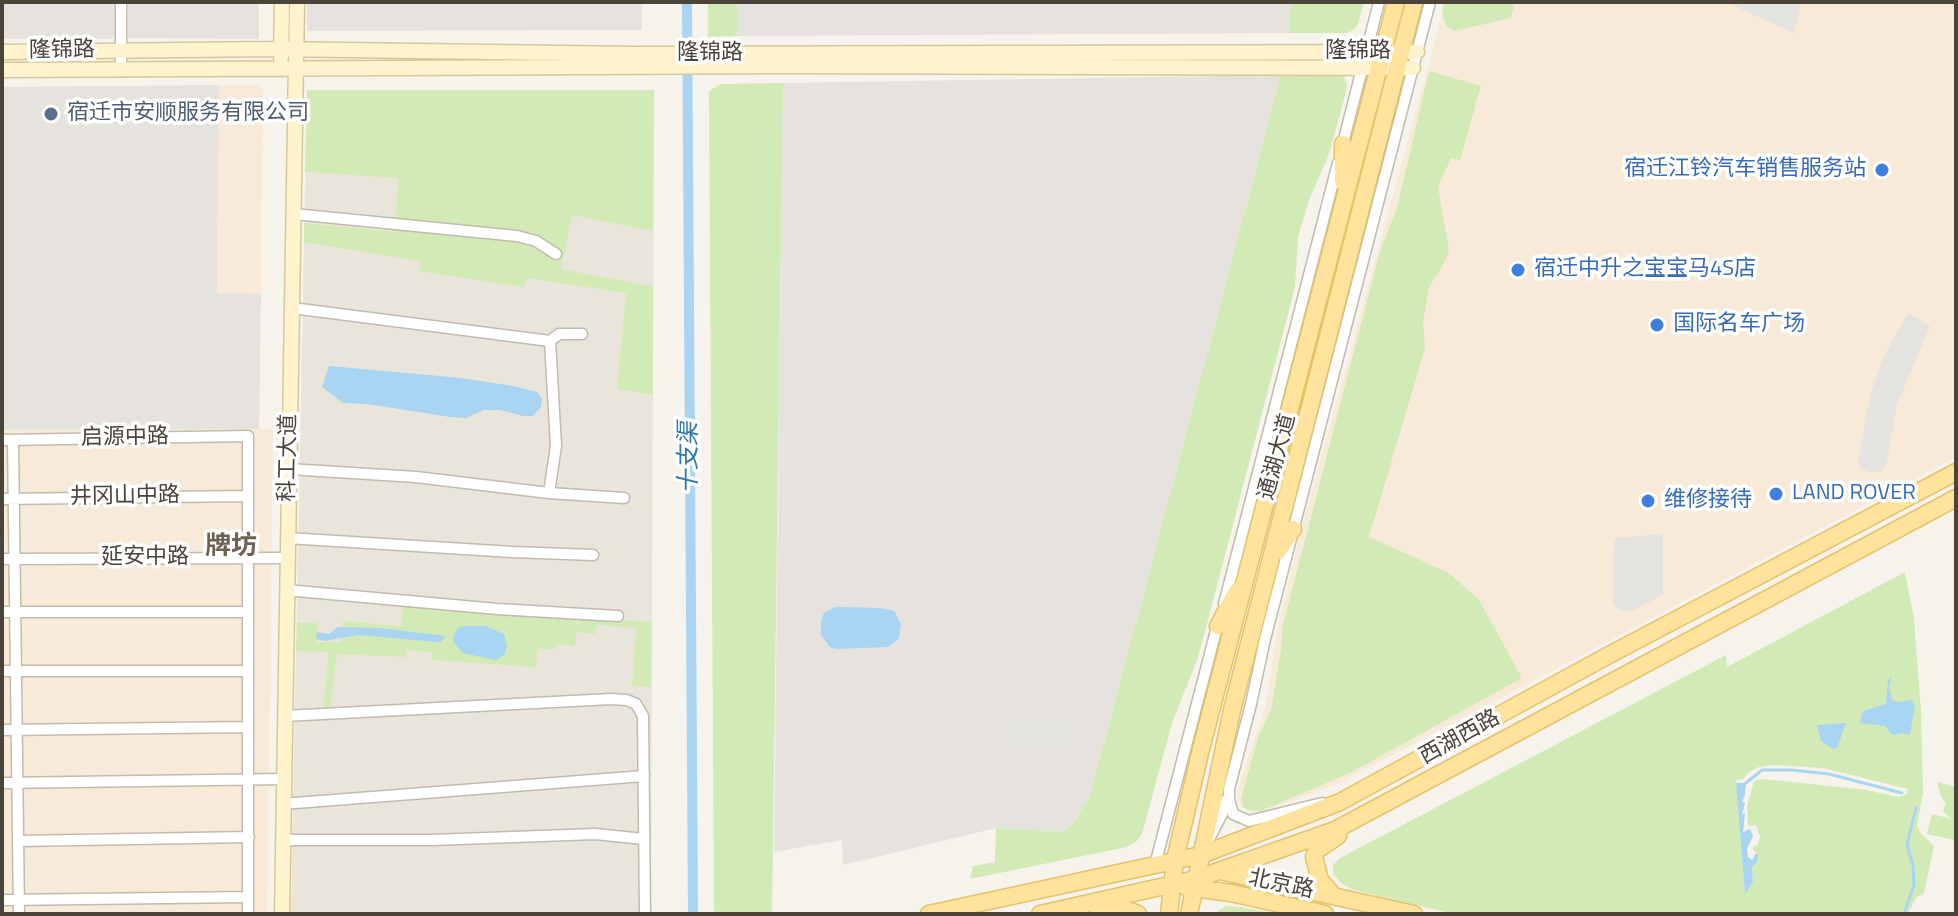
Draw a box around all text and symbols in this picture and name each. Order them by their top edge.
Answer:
street label: 隆锦路 [29,37,95,65]
street label: 隆锦路 [1325,39,1391,65]
street label: 隆锦路 [677,41,743,67]
place label: 宿迁市安顺服务有限公司 [67,101,309,127]
marker: 宿迁市安顺服务有限公司 [42,105,60,123]
place label: 宿迁江铃汽车销售服务站 [1624,157,1866,183]
marker: 宿迁江铃汽车销售服务站 [1873,161,1891,179]
place label: 宿迁中升之宝宝马4S店 [1534,257,1756,283]
marker: 宿迁中升之宝宝马4S店 [1509,261,1527,279]
place label: 国际名车广场 [1673,312,1805,338]
marker: 国际名车广场 [1648,316,1666,334]
street label: 通湖大道 [1254,411,1302,503]
street label: 科工大道 [275,414,303,502]
water label: 十支渠 [676,422,704,494]
street label: 启源中路 [81,424,169,452]
place label: LAND ROVER [1792,481,1916,507]
street label: 井冈山中路 [70,483,180,511]
marker: LAND ROVER [1767,485,1785,503]
place label: 维修接待 [1664,488,1752,514]
marker: 维修接待 [1639,492,1657,510]
district label: 牌坊 [205,532,257,564]
street label: 延安中路 [101,545,189,571]
street label: 西湖西路 [1415,705,1505,771]
street label: 北京路 [1246,865,1316,905]

